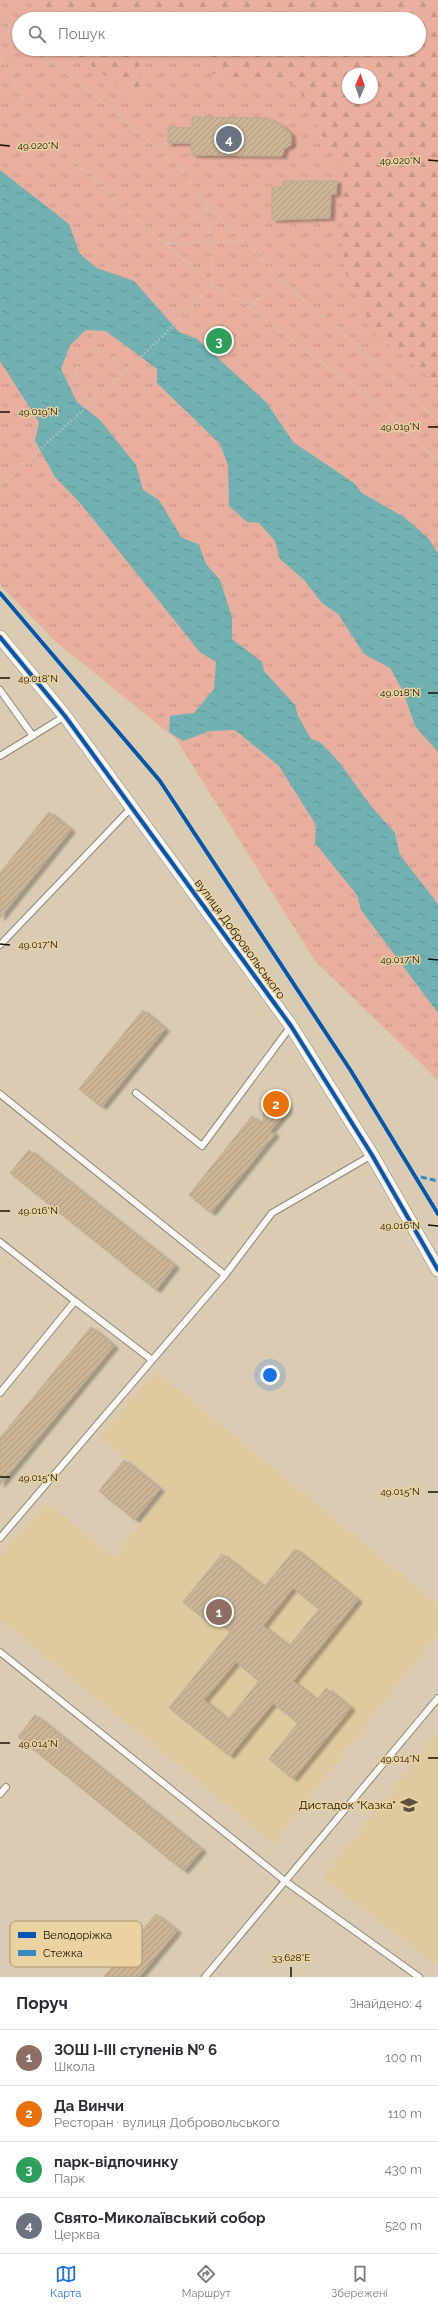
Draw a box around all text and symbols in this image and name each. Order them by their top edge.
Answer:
search box [12,12,426,56]
icon: search [26,23,48,45]
text: Пошук [58,25,106,43]
north arrow [342,68,378,104]
pin: 4 [216,124,242,154]
text: 49.020°N [18,140,58,151]
text: 49.020°N [380,155,420,166]
pin: 3 [206,326,232,356]
text: 49.019°N [18,406,58,417]
text: 49.019°N [380,421,420,432]
text: 49.018°N [18,673,58,684]
text: 49.018°N [380,687,420,698]
street label: вулиця Добровольського [192,876,288,1002]
text: 49.017°N [18,939,58,950]
text: 49.017°N [380,954,420,965]
pin: 2 [263,1089,289,1119]
text: 49.016°N [18,1205,58,1216]
text: 49.016°N [380,1220,420,1231]
your location [260,1365,280,1385]
text: 49.015°N [18,1472,58,1483]
text: 49.015°N [380,1486,420,1497]
pin: 1 [206,1597,232,1627]
text: 49.014°N [18,1738,58,1749]
text: 49.014°N [380,1753,420,1764]
school or university icon: Дистадок "Казка" [399,1795,419,1815]
place label: Дистадок "Казка" [299,1798,396,1812]
legend [10,1921,142,1967]
text: Велодоріжка [43,1929,112,1942]
text: Стежка [43,1947,83,1960]
text: 33.628°E [272,1952,310,1963]
text: Поруч [16,1993,68,2013]
text: Знайдено: 4 [349,1996,422,2011]
text: ЗОШ І-ІІІ ступенів № 6 [54,2041,217,2059]
text: 1 [26,2050,32,2065]
text: 100 m [385,2050,422,2065]
text: Школа [54,2059,95,2074]
text: Да Винчи [54,2097,124,2115]
text: 2 [25,2106,33,2121]
text: 110 m [388,2106,422,2121]
text: Ресторан · вулиця Добровольського [54,2115,279,2130]
text: парк-відпочинку [54,2153,178,2171]
text: 3 [25,2162,33,2177]
text: 430 m [385,2162,422,2177]
text: Парк [54,2171,85,2186]
text: Свято-Миколаївський собор [54,2209,266,2227]
text: 4 [25,2218,33,2233]
text: 520 m [385,2218,422,2233]
text: Церква [54,2227,100,2242]
tab: Карта [50,2263,81,2300]
tab: Маршрут [182,2263,231,2300]
tab: Збережені [331,2263,388,2300]

